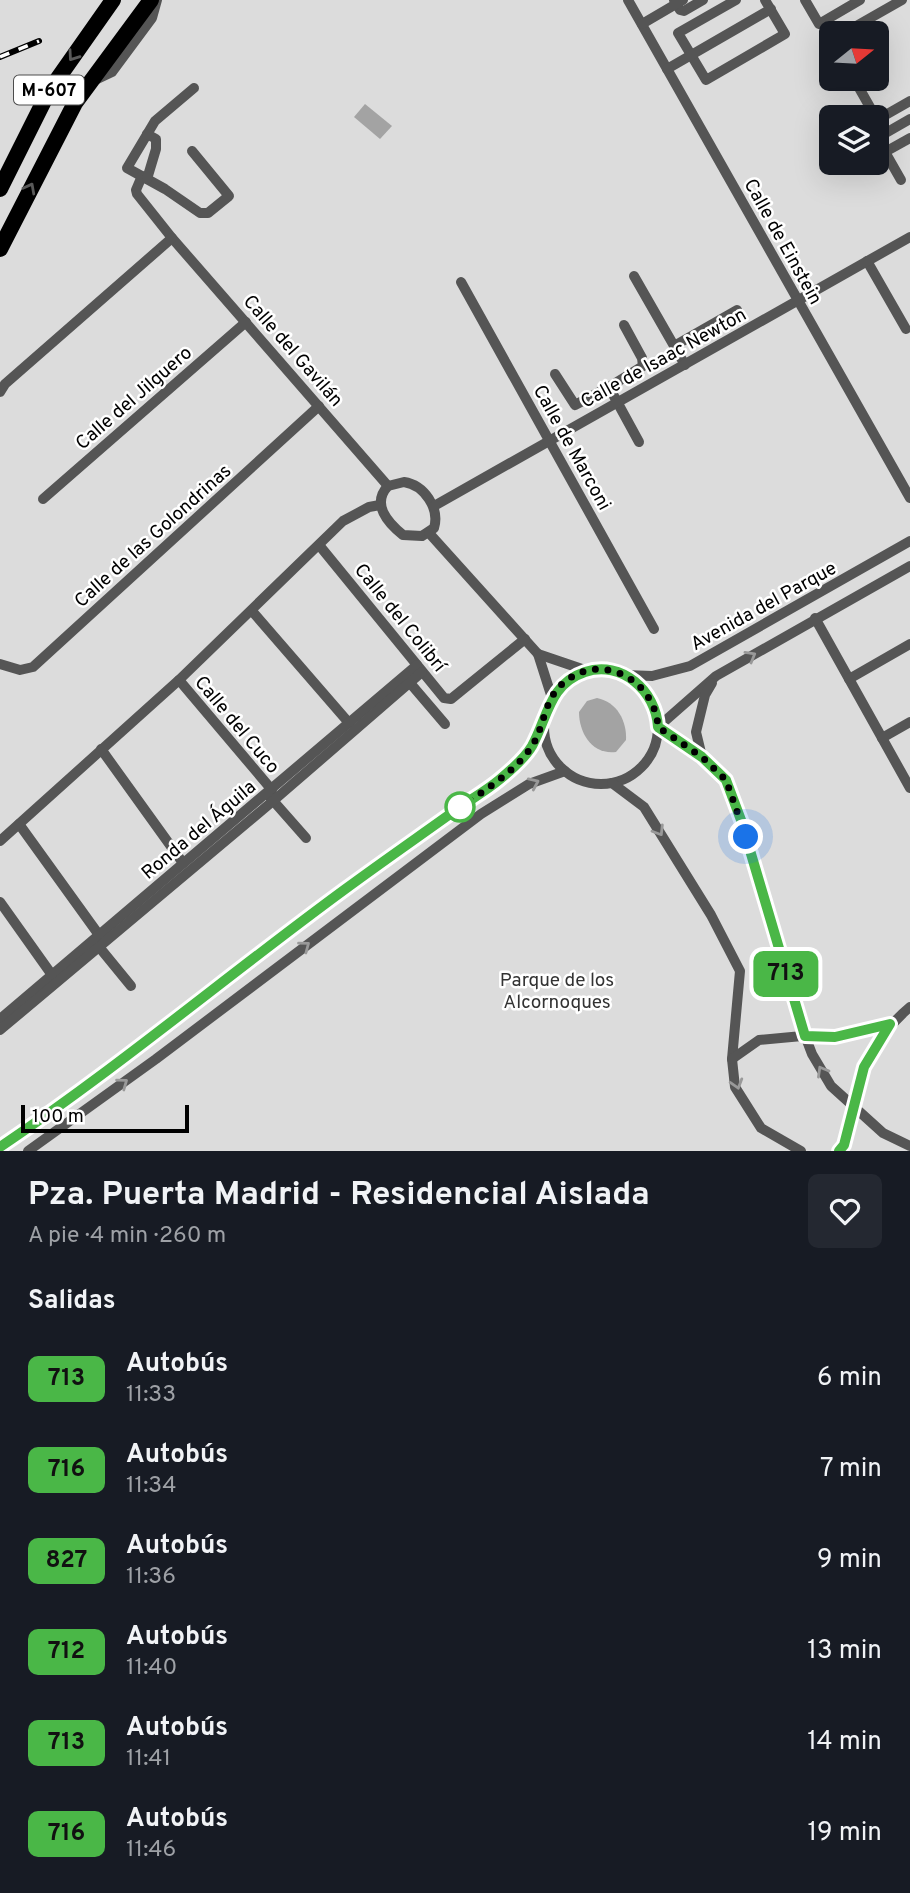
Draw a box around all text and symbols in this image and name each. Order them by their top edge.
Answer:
north arrow [819,21,889,91]
map controls [819,21,889,175]
one-way arrow [69,48,81,61]
road number: M-607 [14,76,84,104]
button: layers [819,105,889,175]
street label: Calle de Einstein [738,175,827,309]
one-way arrow [22,183,35,195]
street label: Calle del Gavilán [237,290,348,412]
street label: Calle de Isaac Newton [577,303,751,414]
street label: Calle del Jilguero [71,341,198,456]
street label: Calle de Marconi [527,381,616,515]
street label: Calle de las Golondrinas [70,460,237,613]
street label: Avenida del Parque [687,557,841,657]
street label: Calle del Colibrí [348,559,452,679]
one-way arrow [743,651,756,664]
street label: Calle del Cuco [189,671,284,779]
street label: Ronda del Águila [136,775,261,885]
one-way arrow [527,777,539,791]
unlabelled marker [445,792,475,822]
your location [728,819,763,854]
one-way arrow [650,823,663,836]
one-way arrow [298,942,310,955]
line badge: 713 [746,951,826,997]
text: 713 [767,959,805,989]
park label: Parque de los Alcornoques [500,969,614,1015]
one-way arrow [818,1066,831,1079]
one-way arrow [115,1078,128,1091]
one-way arrow [728,1078,743,1090]
scale bar [21,1102,189,1134]
text: 100 m [32,1105,84,1129]
button: heart [808,1174,882,1248]
text: Pza. Puerta Madrid - Residencial Aislada [28,1175,650,1217]
text: A pie · 4 min · 260 m [28,1222,226,1251]
text: Salidas [28,1285,116,1318]
text: Autobús [126,1348,228,1381]
text: 6 min [817,1362,882,1395]
text: 713 [48,1364,85,1394]
text: 11:33 [126,1381,176,1410]
text: Autobús [126,1439,228,1472]
text: 7 min [820,1453,882,1486]
text: 716 [48,1455,85,1485]
text: 11:34 [126,1472,176,1501]
text: Autobús [126,1530,228,1563]
text: 9 min [817,1544,882,1577]
text: 827 [46,1546,87,1576]
text: 11:36 [126,1563,176,1592]
text: Autobús [126,1621,228,1654]
text: 13 min [807,1635,882,1668]
text: 712 [48,1637,85,1667]
text: 11:40 [126,1654,177,1683]
text: Autobús [126,1712,228,1745]
text: 14 min [807,1726,882,1759]
text: 713 [48,1728,85,1758]
text: 11:41 [126,1745,171,1774]
text: Autobús [126,1803,228,1836]
text: 19 min [807,1817,882,1850]
text: 716 [48,1819,85,1849]
text: 11:46 [126,1836,176,1865]

